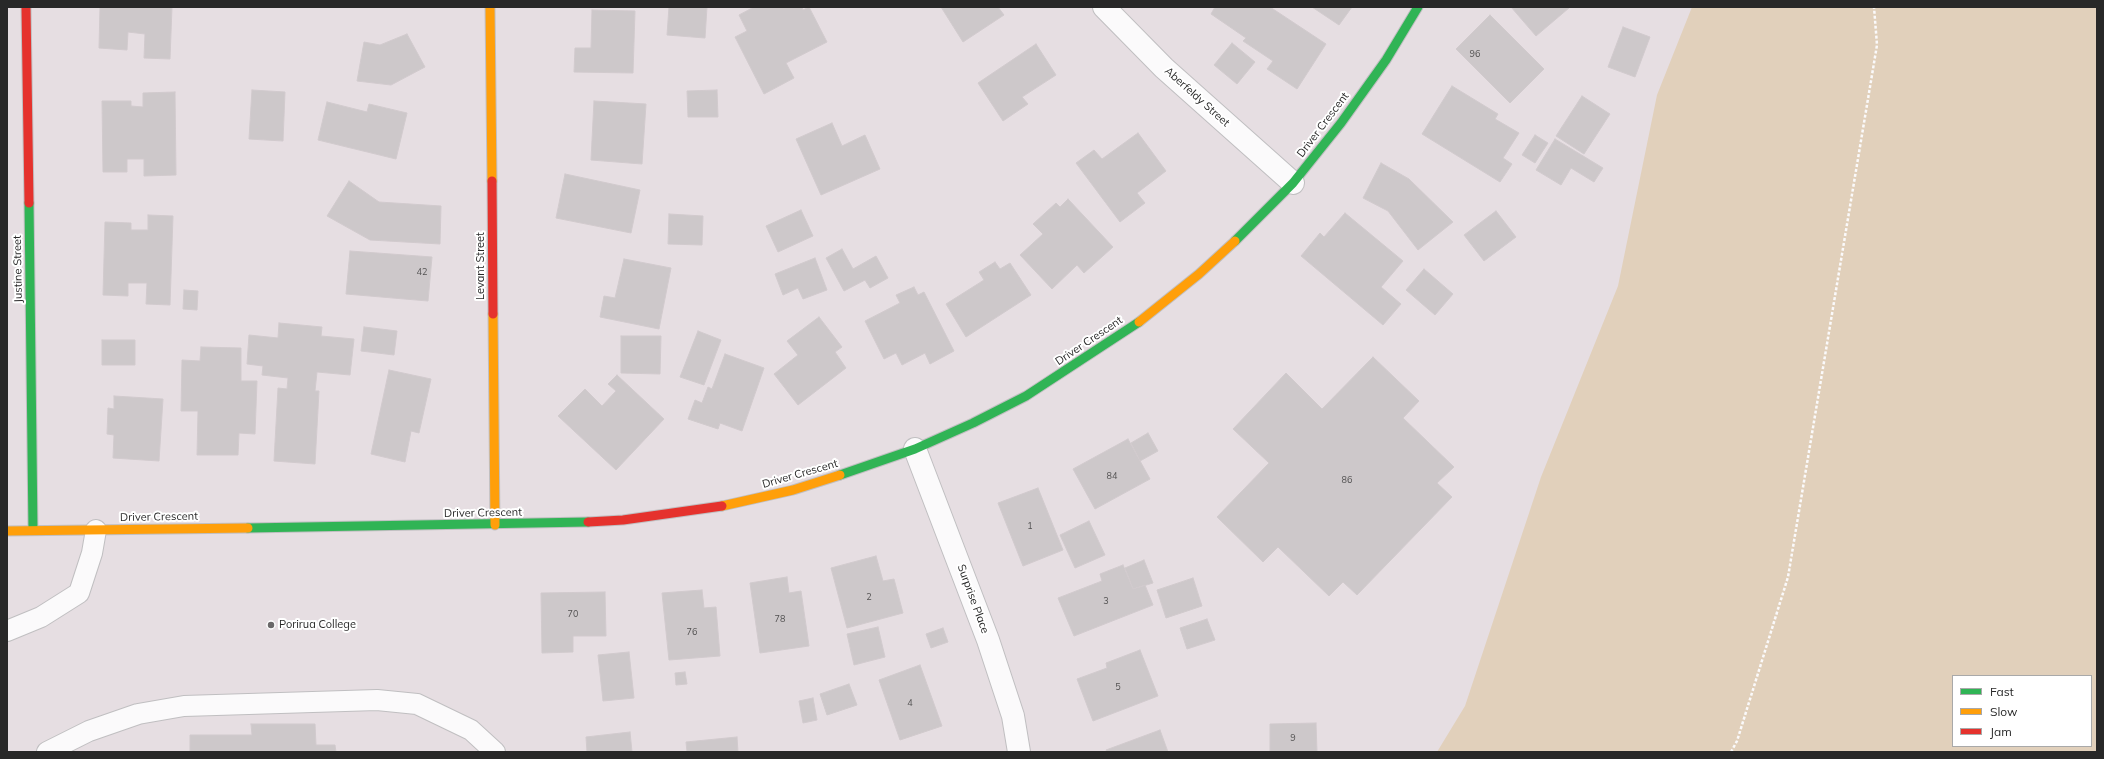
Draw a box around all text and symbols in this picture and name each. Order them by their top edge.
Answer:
house number: 96 [1470,49,1480,59]
street label: Aberfeldy Street [1162,64,1232,130]
street label: Driver Crescent [1294,90,1352,160]
street label: Levant Street [474,232,488,300]
street label: Justine Street [11,235,25,303]
house number: 42 [417,267,427,277]
street label: Driver Crescent [1053,314,1125,368]
street label: Driver Crescent [761,457,839,491]
house number: 84 [1107,471,1117,481]
house number: 86 [1342,475,1352,485]
street label: Driver Crescent [444,506,522,520]
street label: Driver Crescent [120,510,198,524]
house number: 1 [1027,521,1033,531]
street label: Surprise Place [954,563,992,635]
house number: 2 [866,592,872,602]
house number: 3 [1103,596,1109,606]
house number: 70 [568,609,578,619]
house number: 78 [775,614,785,624]
place label: Porirua College [279,618,356,632]
marker: Porirua College [266,620,276,630]
house number: 76 [687,627,697,637]
legend [1952,675,2092,747]
house number: 5 [1115,682,1121,692]
text: Fast [1990,684,2014,699]
house number: 4 [907,698,913,708]
text: Slow [1990,704,2018,719]
text: Jam [1990,724,2012,739]
house number: 9 [1290,733,1296,743]

